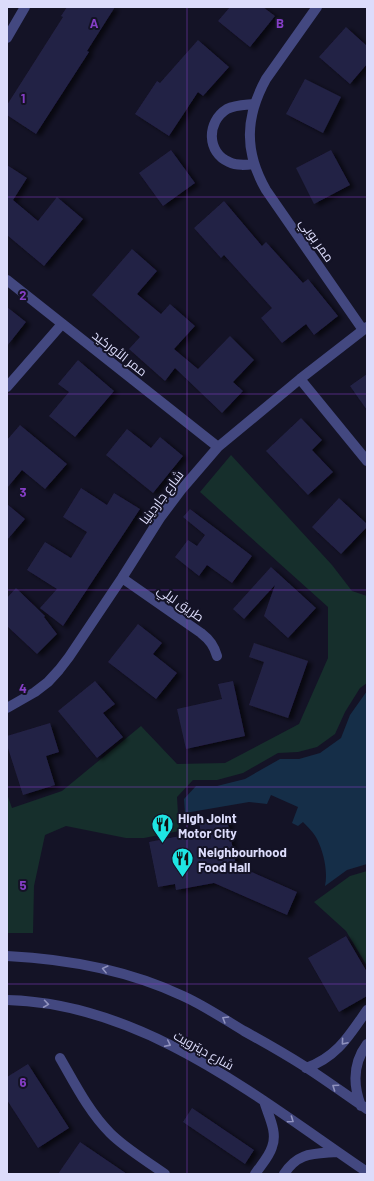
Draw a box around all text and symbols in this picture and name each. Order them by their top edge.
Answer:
text: A [90,15,99,31]
text: B [276,15,284,31]
text: 1 [21,90,25,106]
street label: ممر بوبي [294,215,338,267]
text: 2 [19,287,27,303]
street label: ممر الأوركيد [90,327,150,379]
street label: شارع جاردينيا [136,467,187,528]
text: 3 [19,484,27,500]
street label: طريق ليلي [153,581,207,627]
text: 4 [19,680,27,696]
place label: High Joint Motor City [178,810,237,841]
restaurant icon: High Joint Motor City [149,812,175,845]
place label: Neighbourhood Food Hall [198,844,287,875]
restaurant icon: Neighbourhood Food Hall [169,846,195,879]
text: 5 [19,877,27,893]
one-way arrow [102,965,109,974]
one-way arrow [43,999,49,1008]
one-way arrow [222,1016,229,1023]
street label: شارع ديترويت [171,1027,237,1074]
one-way arrow [342,1037,349,1045]
one-way arrow [164,1040,172,1047]
text: 6 [20,1074,27,1090]
one-way arrow [332,1084,339,1092]
one-way arrow [287,1115,294,1123]

